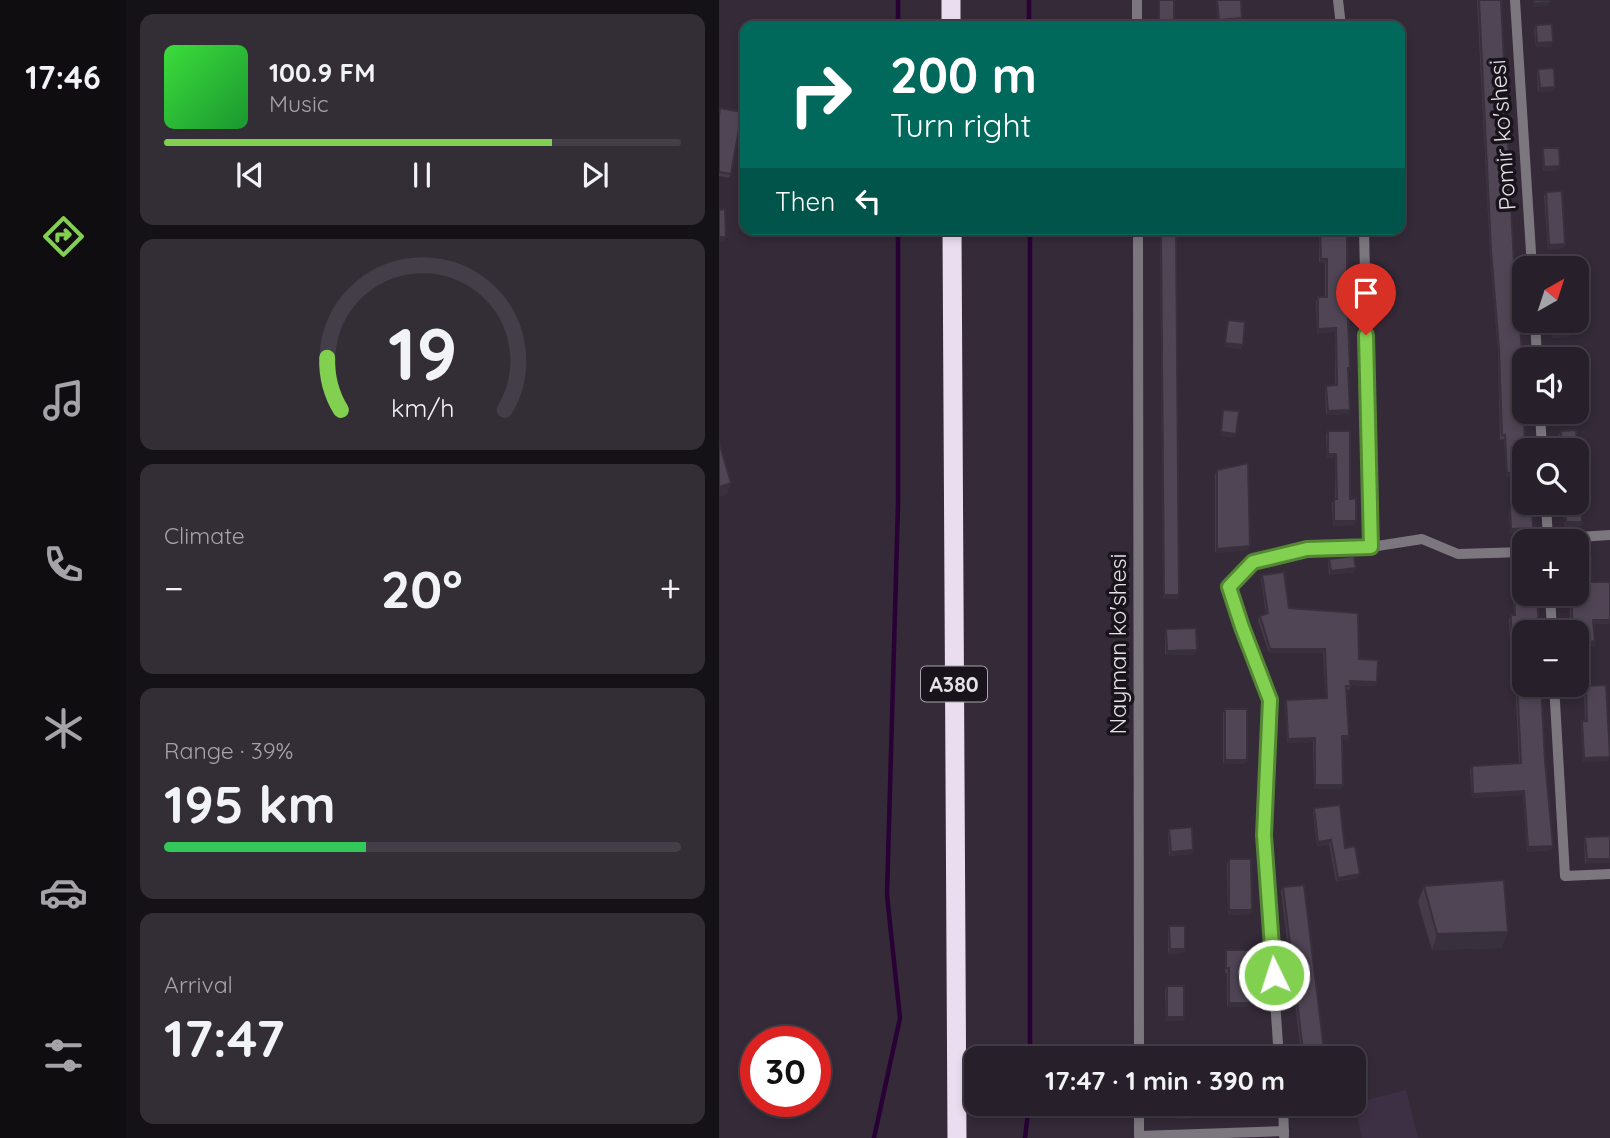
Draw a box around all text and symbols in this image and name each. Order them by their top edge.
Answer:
text: 200 m [890,44,1037,105]
icon: right [775,49,866,140]
text: 100.9 FM [269,56,375,89]
text: 17:46 [25,57,101,97]
street label: Pomir ko'shesi [1482,59,1522,211]
text: Music [269,89,329,118]
text: Turn right [890,105,1031,145]
icon: previous [231,156,269,194]
icon: pause [403,156,441,194]
icon: next [576,156,614,194]
icon: left [849,182,887,220]
text: Then [775,185,835,218]
icon: directions [39,212,88,261]
north arrow [1512,256,1589,332]
map controls [1512,256,1589,697]
pin [1336,263,1396,335]
icon: arrive [1347,274,1385,312]
text: 19 [388,308,457,399]
button: sound [1512,347,1589,424]
icon: music [39,376,88,425]
text: km/h [391,392,454,423]
button: search [1512,438,1589,515]
text: Climate [164,521,245,550]
button: + [1512,529,1589,606]
icon: phone [39,540,88,589]
street label: Nayman ko'shesi [1103,554,1132,734]
text: 20° [381,556,463,621]
text: − [164,564,184,612]
text: + [660,564,681,612]
button: − [1512,620,1589,697]
road number: A380 [921,666,987,702]
icon: climate [39,704,88,753]
text: Range · 39% [164,736,293,765]
text: 195 km [164,771,336,836]
icon: car [39,868,88,917]
position arrow [1237,938,1311,1012]
text: Arrival [164,970,233,999]
text: 17:47 [164,1005,285,1070]
speed limit sign: 30 [740,1026,831,1117]
icon: filters [39,1031,88,1080]
text: 17:47 · 1 min · 390 m [1045,1064,1285,1097]

